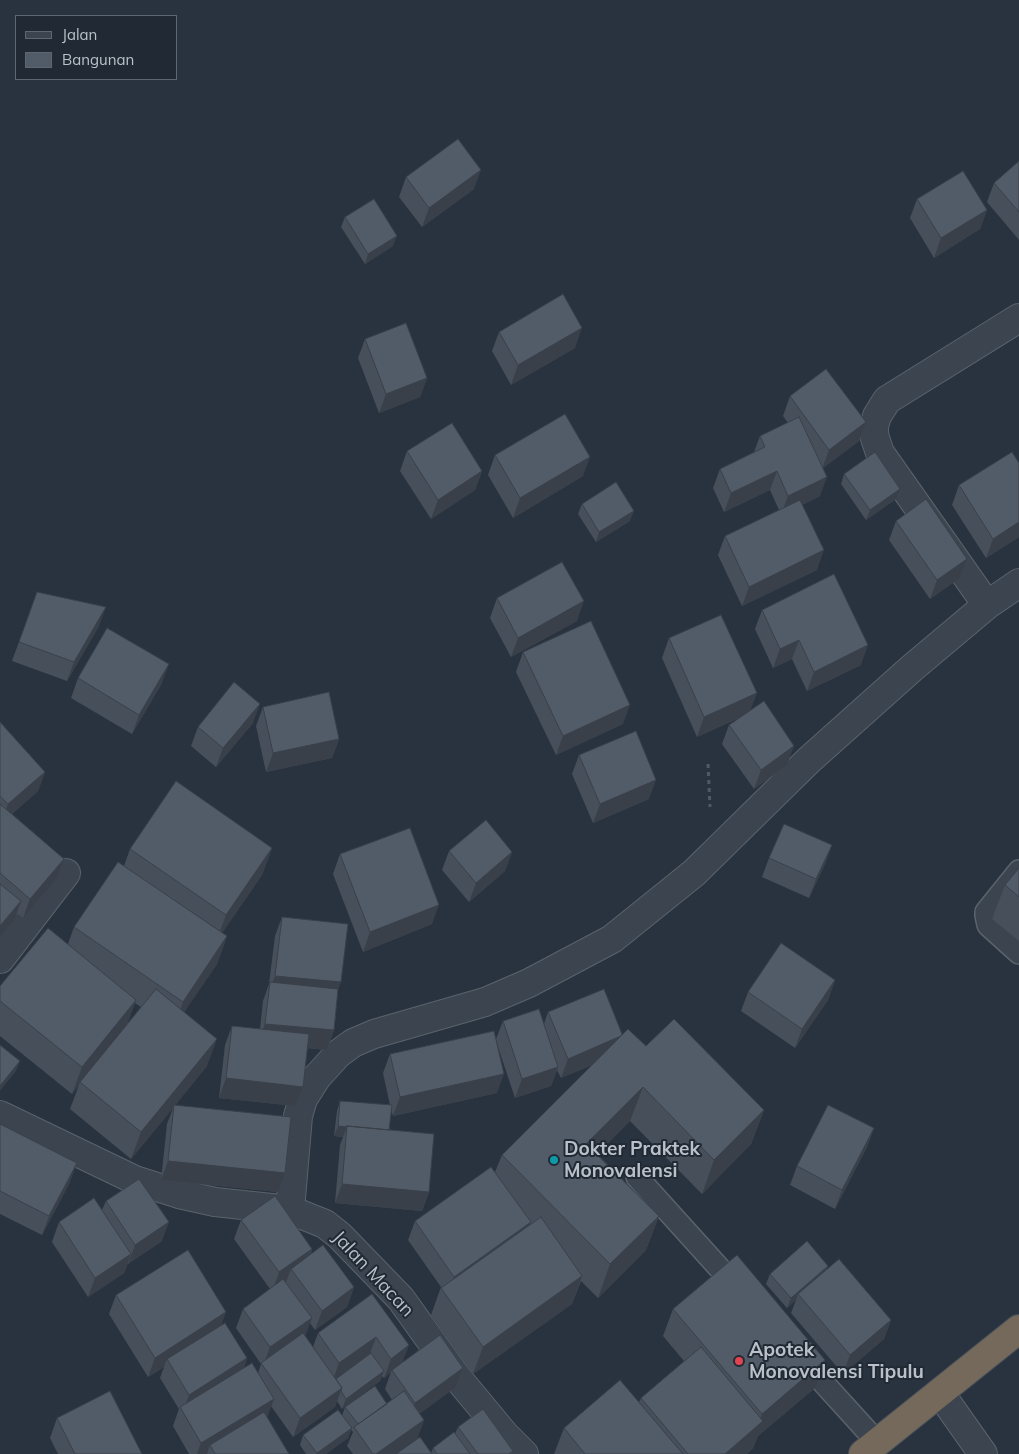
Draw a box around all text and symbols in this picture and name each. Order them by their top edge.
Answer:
legend [15,15,178,80]
text: Jalan [62,25,97,44]
text: Bangunan [62,50,134,69]
place label: Dokter Praktek Monovalensi [564,1138,700,1182]
marker: Dokter Praktek Monovalensi [548,1154,560,1166]
street label: Jalan Macan [327,1226,419,1322]
place label: Apotek Monovalensi Tipulu [749,1339,924,1383]
marker: Apotek Monovalensi Tipulu [733,1355,745,1367]

